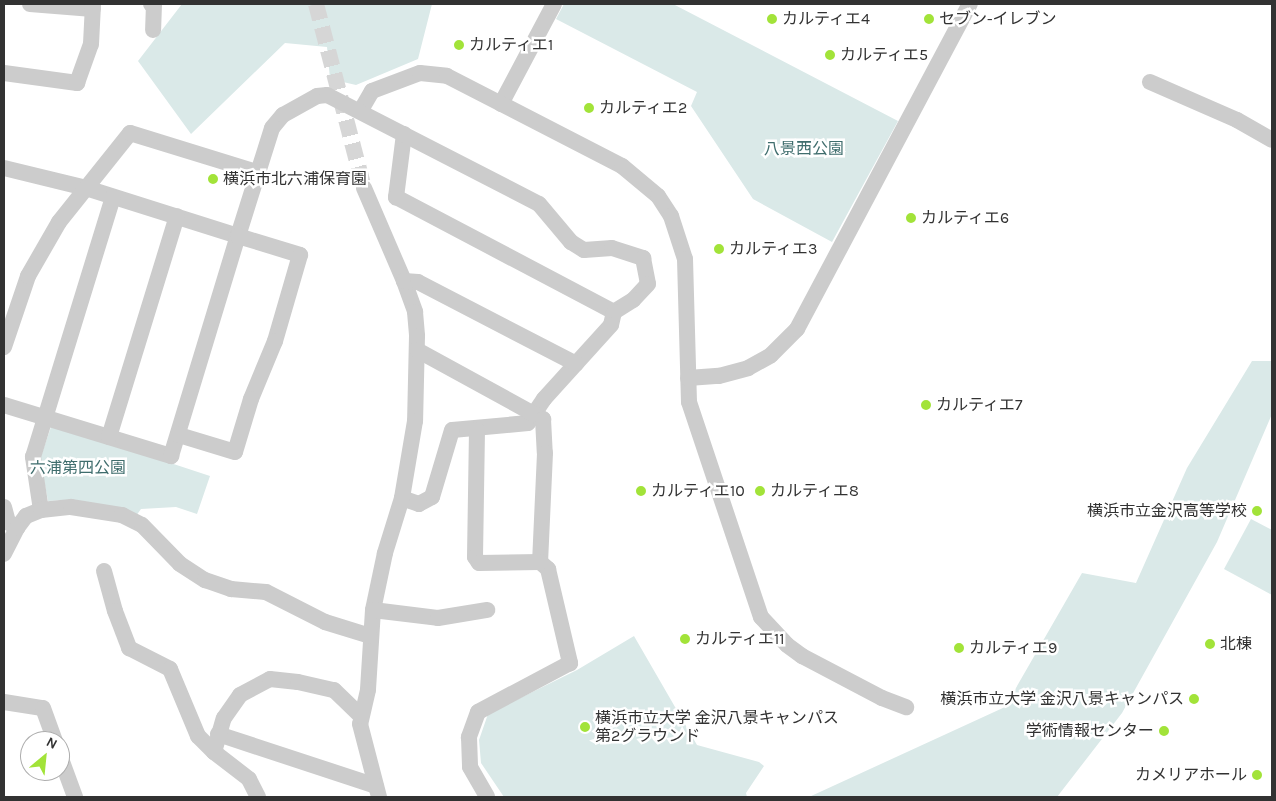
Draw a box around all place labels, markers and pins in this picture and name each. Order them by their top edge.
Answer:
place label: カルティエ4 [782,9,871,29]
place label: セブン-イレブン [939,9,1057,29]
marker: カルティエ4 [766,13,778,25]
marker: セブン-イレブン [923,13,935,25]
place label: カルティエ1 [469,35,554,55]
marker: カルティエ1 [453,39,465,51]
place label: カルティエ5 [840,45,929,65]
marker: カルティエ5 [824,49,836,61]
place label: カルティエ2 [599,98,688,118]
marker: カルティエ2 [583,102,595,114]
place label: 横浜市北六浦保育園 [223,169,367,189]
marker: 横浜市北六浦保育園 [207,173,219,185]
place label: カルティエ6 [921,208,1010,228]
marker: カルティエ6 [905,212,917,224]
place label: カルティエ3 [729,239,818,259]
marker: カルティエ3 [713,243,725,255]
place label: カルティエ7 [936,395,1024,415]
marker: カルティエ7 [920,399,932,411]
place label: カルティエ10 [651,481,746,501]
place label: カルティエ8 [770,481,860,501]
marker: カルティエ10 [635,485,647,497]
marker: カルティエ8 [754,485,766,497]
place label: 横浜市立金沢高等学校 [1087,501,1247,521]
marker: 横浜市立金沢高等学校 [1251,505,1263,517]
place label: カルティエ11 [695,629,786,649]
marker: カルティエ11 [679,633,691,645]
place label: 北棟 [1220,634,1252,654]
place label: カルティエ9 [969,638,1058,658]
marker: 北棟 [1204,638,1216,650]
marker: カルティエ9 [953,642,965,654]
place label: 横浜市立大学 金沢八景キャンパス [940,689,1184,709]
marker: 横浜市立大学 金沢八景キャンパス [1188,693,1200,705]
place label: 横浜市立大学 金沢八景キャンパス 第2グラウンド [595,708,839,746]
marker: 横浜市立大学 金沢八景キャンパス 第2グラウンド [579,721,591,733]
place label: 学術情報センター [1026,721,1154,741]
marker: 学術情報センター [1158,725,1170,737]
place label: カメリアホール [1135,765,1247,785]
marker: カメリアホール [1251,769,1263,781]

